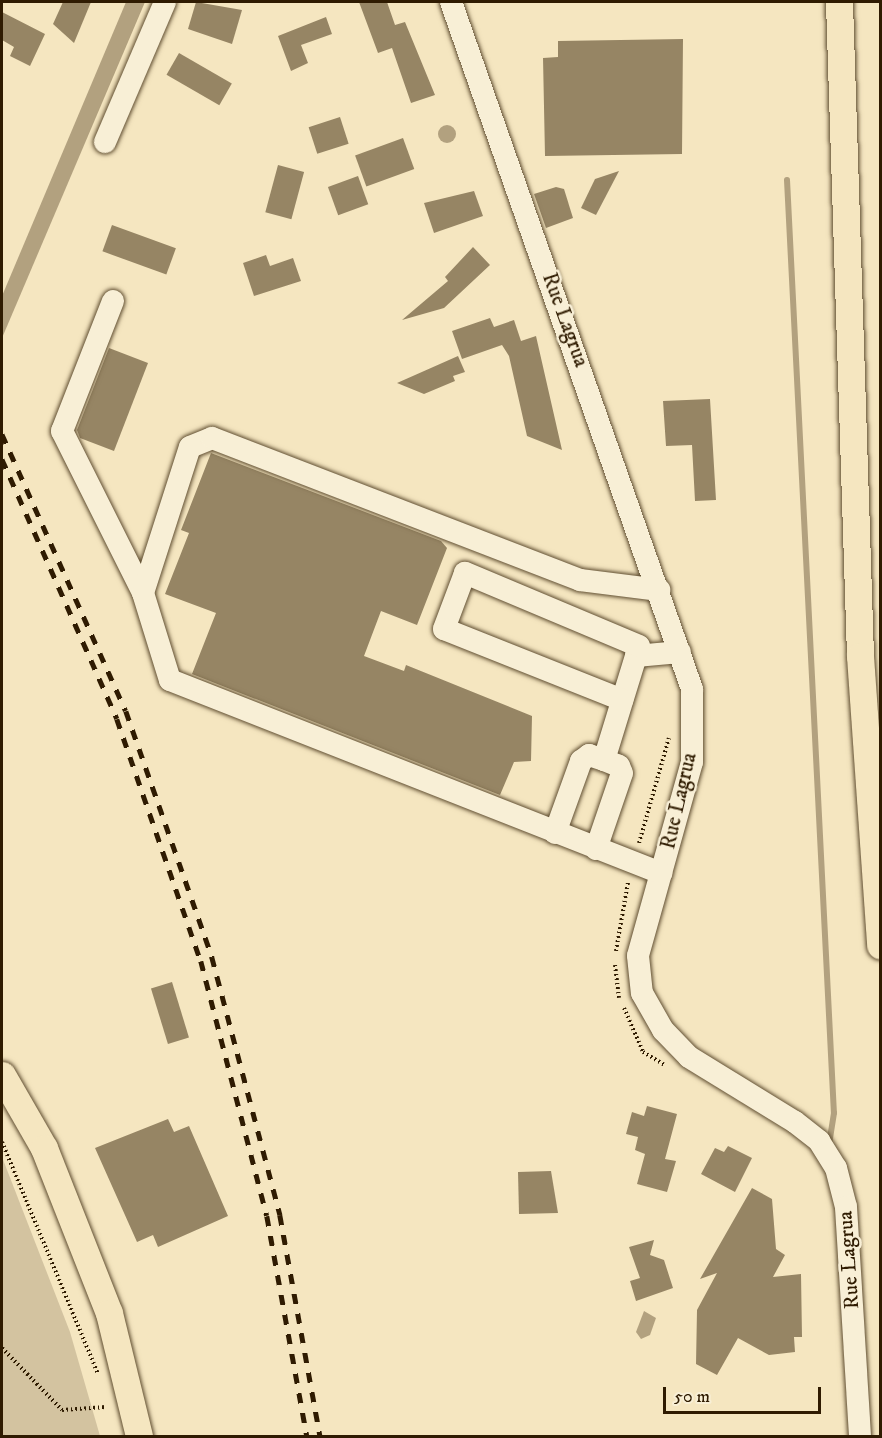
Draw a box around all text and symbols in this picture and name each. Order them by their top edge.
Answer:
street label: Rue Lagrua [536,269,594,371]
street label: Rue Lagrua [656,750,702,852]
street label: Rue Lagrua [833,1210,865,1310]
scale bar [666,1375,824,1413]
text: 50 m [674,1386,710,1408]

